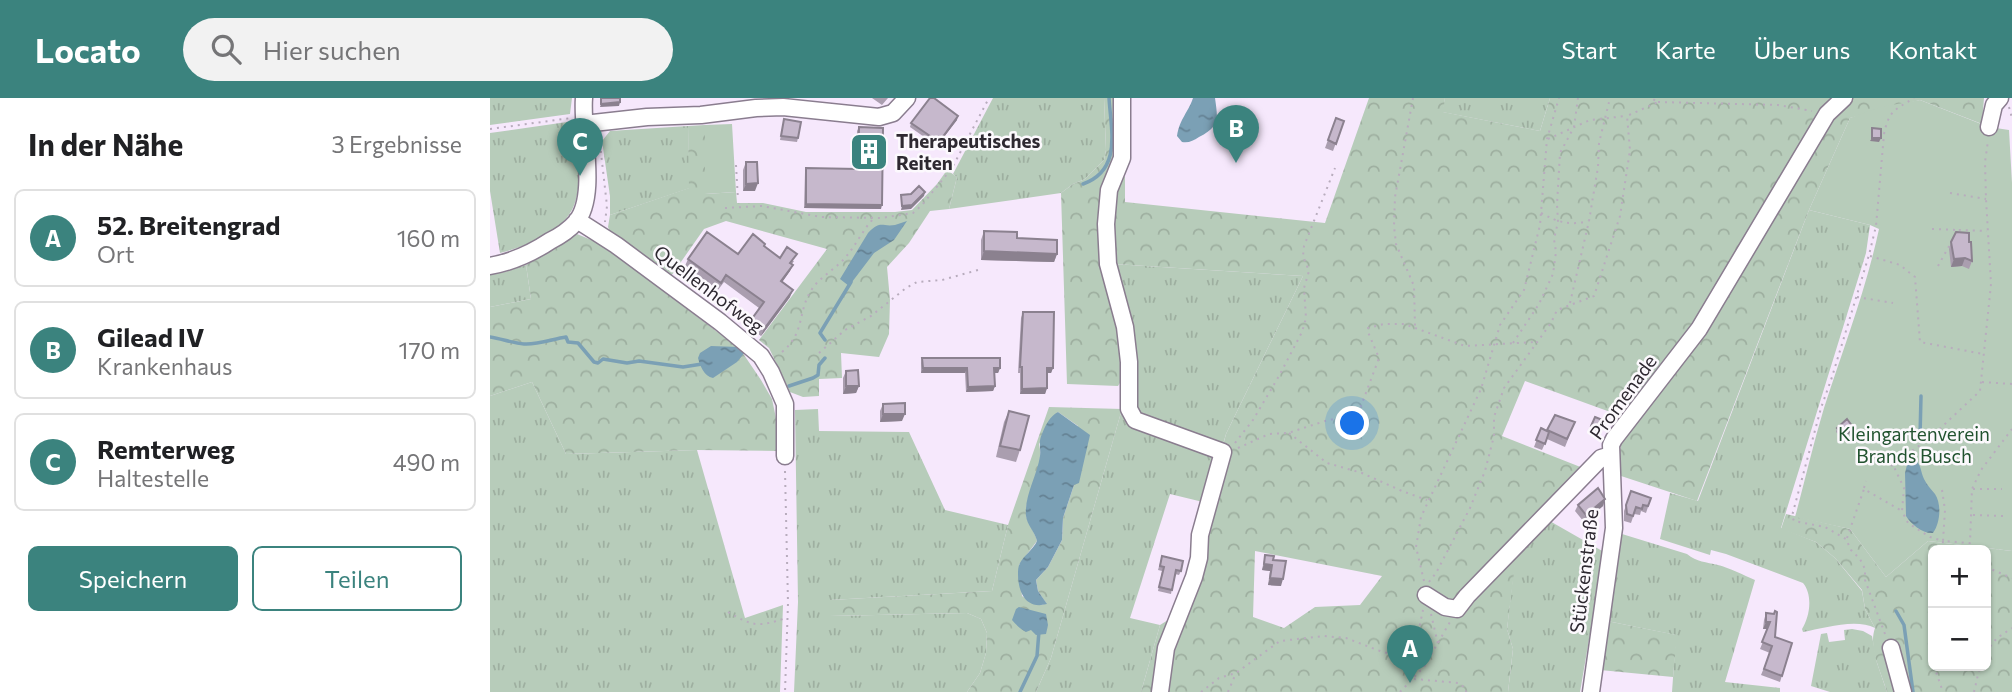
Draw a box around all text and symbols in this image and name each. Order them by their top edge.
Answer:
search box [183,18,673,81]
text: Locato [35,29,141,70]
icon: search [207,30,245,68]
text: Hier suchen [263,34,401,65]
text: Start [1562,35,1617,64]
text: Karte [1655,35,1716,64]
text: Über uns [1754,35,1850,64]
text: Kontakt [1888,35,1977,64]
pin: B [1213,105,1259,163]
pin: C [557,118,603,176]
text: In der Nähe [28,125,183,162]
place label: Therapeutisches Reiten [896,129,1040,174]
text: 3 Ergebnisse [332,130,462,158]
building icon: Therapeutisches Reiten [848,131,890,173]
text: 52. Breitengrad [97,209,281,240]
text: A [45,224,61,252]
text: 160 m [397,224,460,252]
text: Ort [97,240,134,268]
street label: Quellenhofweg [650,240,769,337]
text: Gilead IV [97,321,204,352]
text: B [45,336,61,364]
text: 170 m [399,336,460,364]
street label: Promenade [1584,350,1661,443]
text: Krankenhaus [97,352,232,380]
your location [1335,406,1369,440]
park label: Kleingartenverein Brands Busch [1838,422,1990,467]
text: Remterweg [97,433,235,464]
text: C [45,448,61,476]
text: 490 m [393,448,460,476]
text: Haltestelle [97,464,209,492]
street label: Stückenstraße [1564,508,1603,634]
map controls [1928,545,1991,671]
button: + [1928,545,1991,608]
button: Speichern [28,546,238,611]
button: Teilen [252,546,462,611]
button: − [1928,608,1991,671]
pin: A [1387,625,1433,683]

